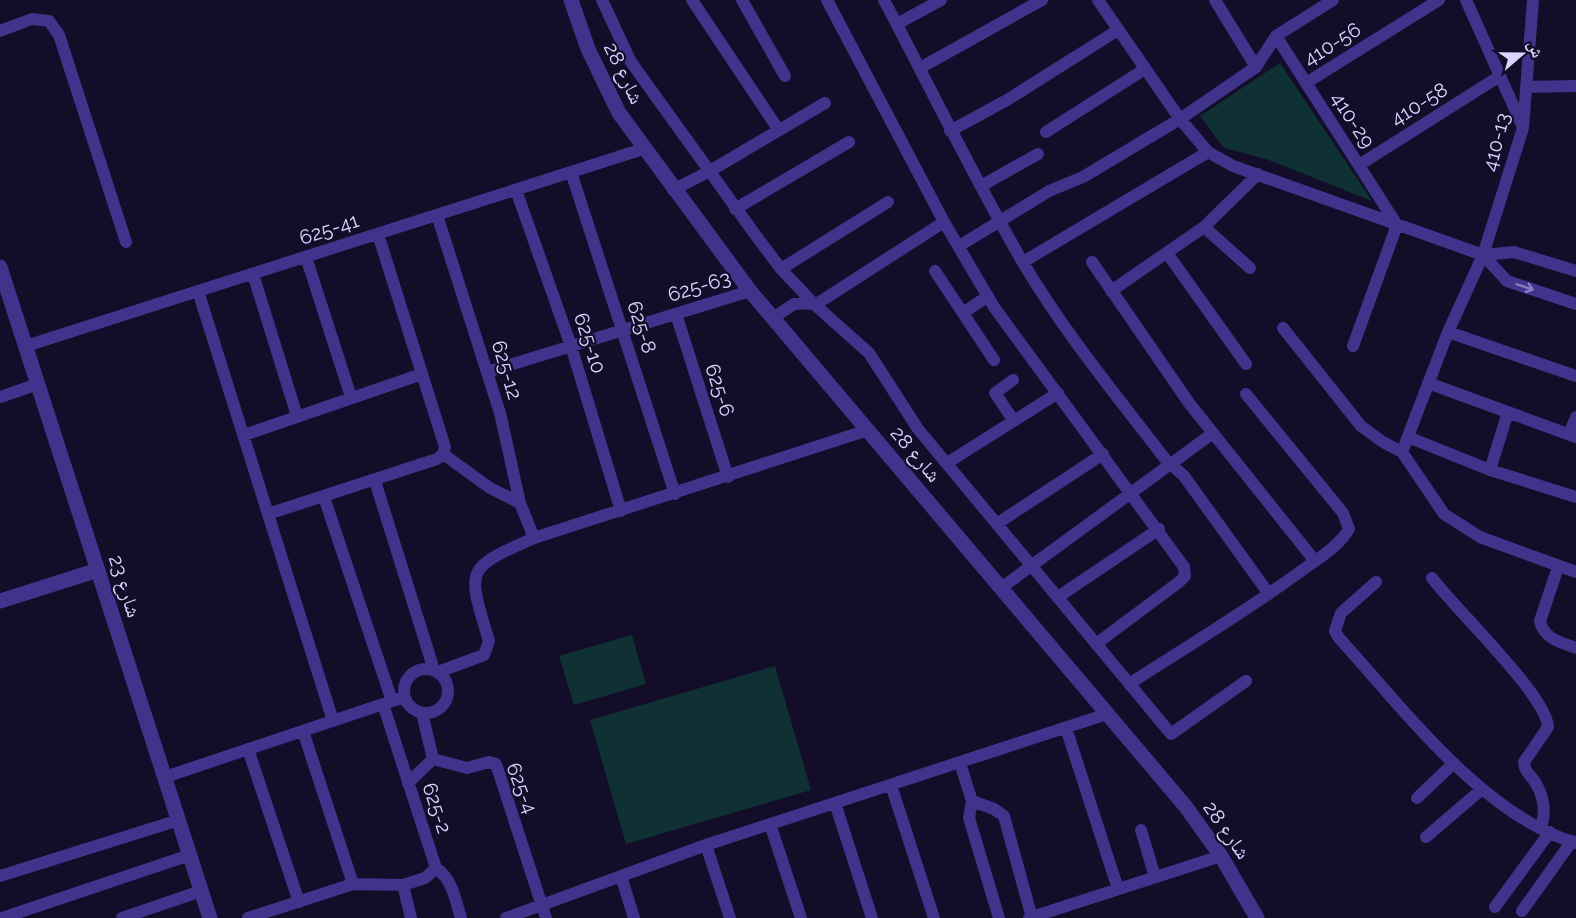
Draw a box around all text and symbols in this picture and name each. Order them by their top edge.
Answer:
street label: 410-56 [1299,17,1365,71]
north arrow [1492,24,1552,84]
street label: شارع 28 [598,38,649,108]
text: ش [1524,38,1547,60]
street label: 410-58 [1386,77,1452,131]
street label: 410-29 [1326,87,1380,153]
street label: 410-13 [1477,110,1515,174]
street label: 625-41 [296,208,362,250]
street label: 625-63 [665,265,733,307]
one-way arrow [1515,282,1534,293]
street label: 625-8 [622,298,662,356]
street label: 625-10 [569,310,611,376]
street label: 625-12 [487,338,527,402]
street label: 625-6 [700,361,740,419]
street label: شارع 28 [885,421,946,487]
street label: شارع 23 [103,552,146,621]
street label: 625-4 [501,759,543,817]
street label: 625-2 [418,780,456,836]
street label: شارع 28 [1198,796,1256,864]

